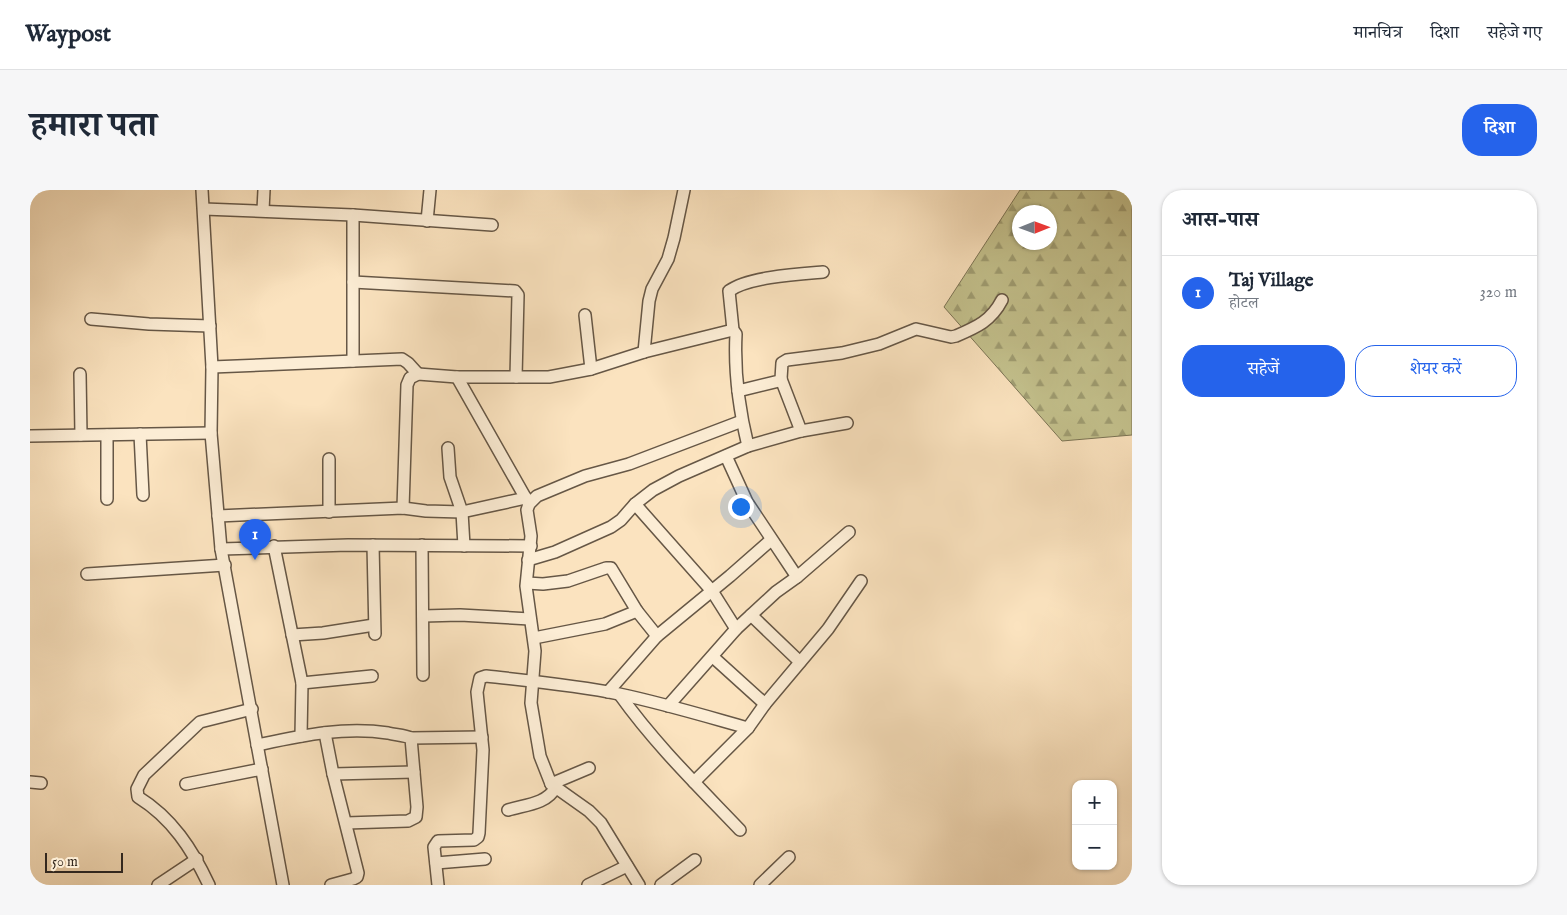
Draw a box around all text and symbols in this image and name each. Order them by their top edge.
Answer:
text: Waypost [25,19,111,50]
text: मानचित्र [1353,22,1402,45]
text: दिशा [1430,22,1459,45]
text: सहेजे गए [1487,22,1542,45]
text: हमारा पता [30,104,157,149]
button: दिशा [1462,104,1537,156]
north arrow [1012,205,1057,250]
text: आस-पास [1182,207,1259,234]
text: Taj Village [1229,269,1313,293]
text: 1 [1195,283,1201,303]
text: 320 m [1480,283,1517,303]
text: होटल [1229,294,1258,314]
button: सहेजें [1182,345,1345,397]
button: शेयर करें [1355,345,1517,397]
your location [728,494,754,520]
pin: 1 [239,519,271,560]
map controls [1072,780,1117,870]
button: + [1072,780,1117,825]
button: − [1072,825,1117,870]
scale bar [45,850,122,873]
text: 50 m [52,853,78,871]

